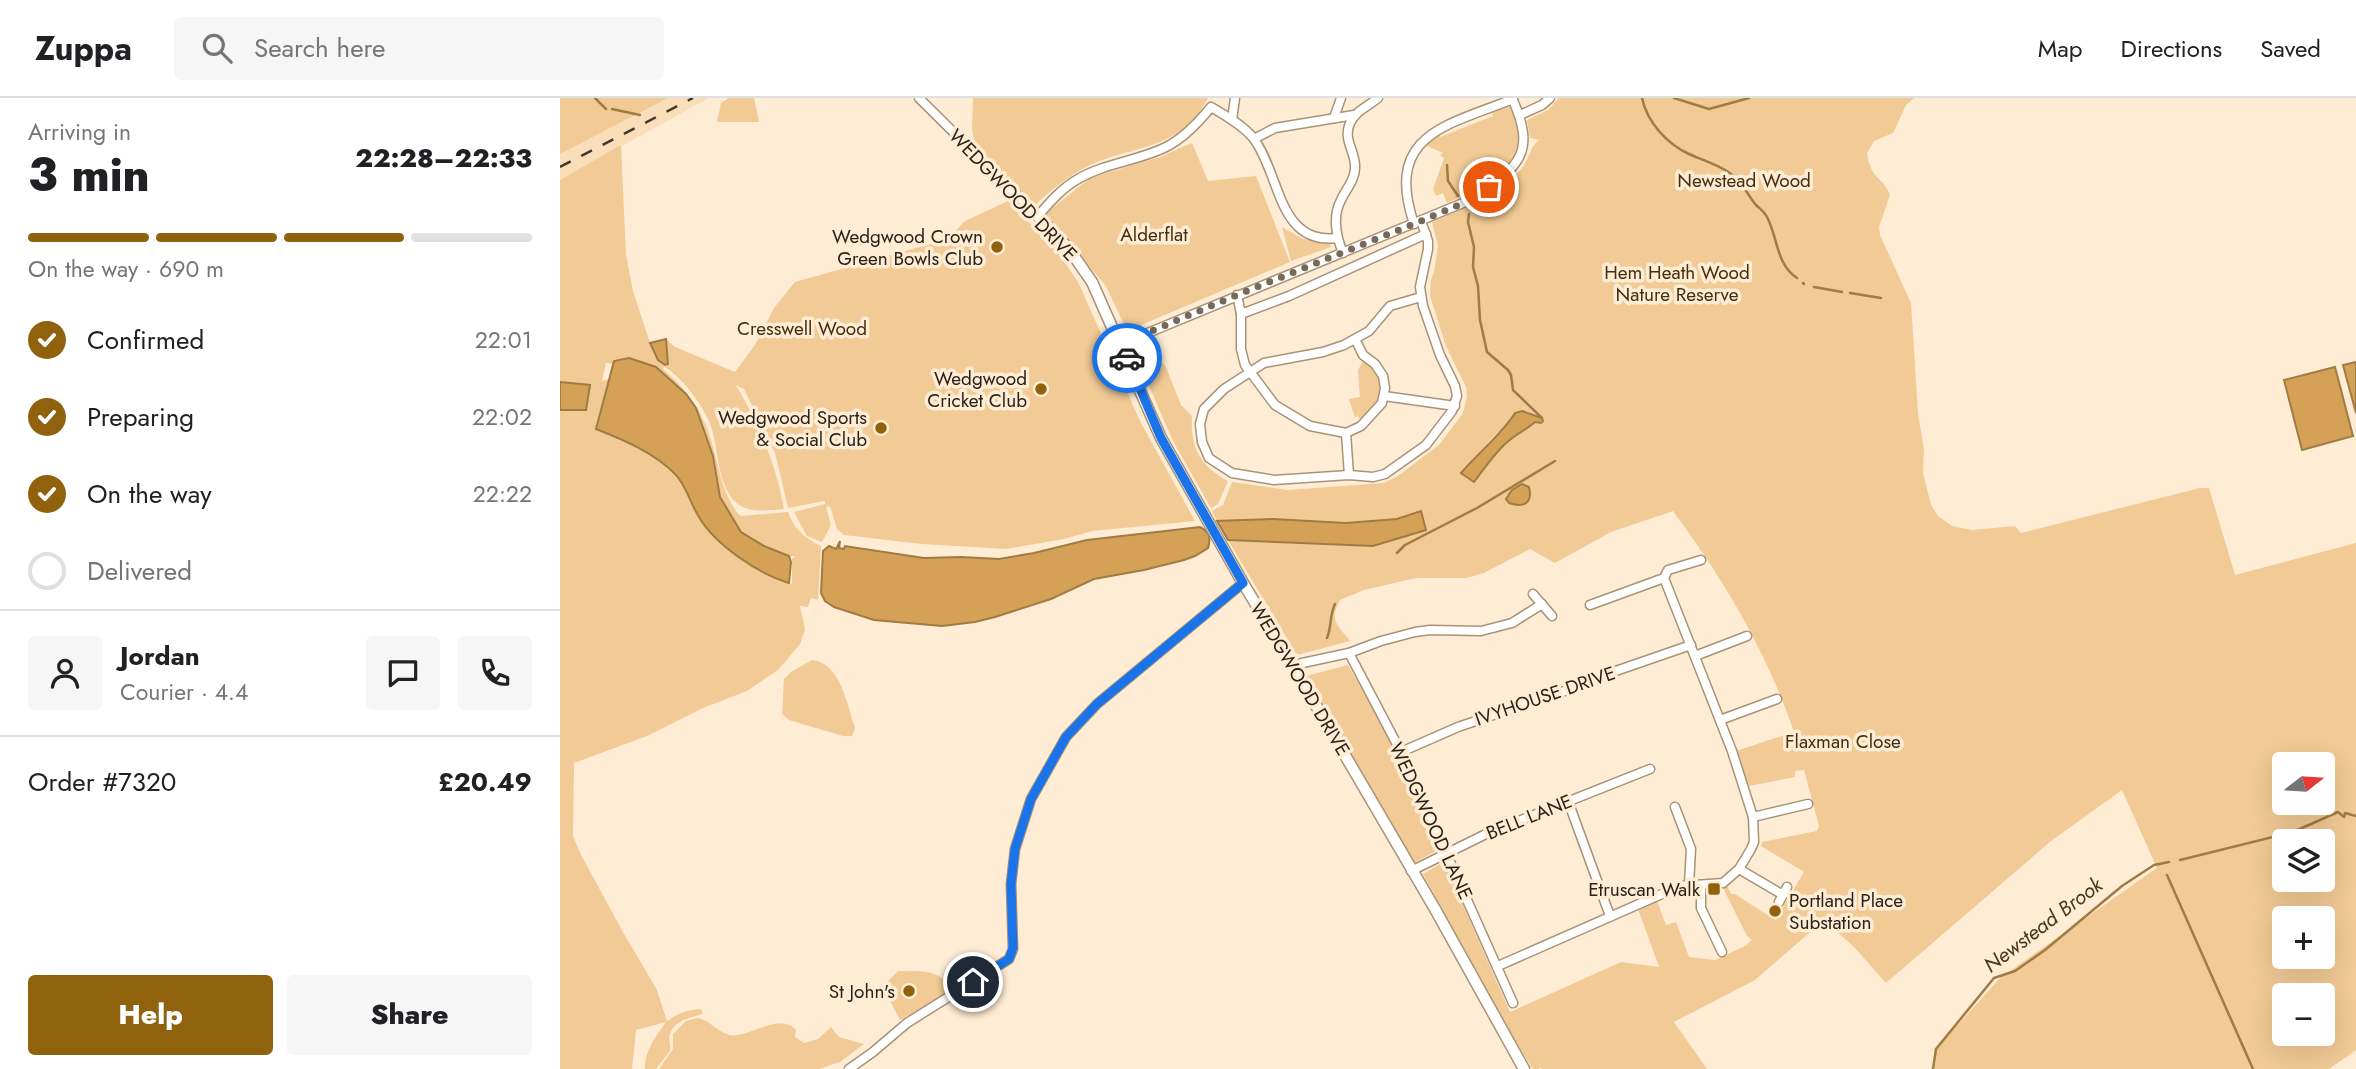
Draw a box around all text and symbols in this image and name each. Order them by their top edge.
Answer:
search box [174,17,664,80]
text: Zuppa [35,25,132,72]
icon: search [198,29,236,67]
text: Search here [254,29,385,67]
text: Map [2038,31,2083,66]
text: Directions [2121,31,2222,66]
text: Saved [2260,31,2321,66]
text: Arriving in [28,115,131,149]
street label: WEDGWOOD DRIVE [943,123,1083,267]
text: 22:28–22:33 [355,139,532,177]
text: 3 min [28,142,150,208]
pin [1459,157,1519,217]
park label: Newstead Wood [1677,167,1811,194]
icon: bag [1470,168,1508,206]
park label: Alderflat [1120,221,1188,248]
place label: Wedgwood Crown Green Bowls Club [832,223,983,272]
marker: Wedgwood Crown Green Bowls Club [989,239,1005,255]
text: On the way · 690 m [28,252,224,286]
park label: Hem Heath Wood Nature Reserve [1604,259,1750,308]
park label: Cresswell Wood [737,315,867,342]
icon: check [28,321,66,359]
text: Confirmed [87,321,204,359]
text: 22:01 [475,323,532,357]
courier [1092,323,1162,393]
icon: car [1108,339,1146,377]
place label: Wedgwood Cricket Club [927,365,1027,414]
marker: Wedgwood Cricket Club [1033,381,1049,397]
icon: check [28,398,66,436]
text: Preparing [87,398,194,436]
text: 22:02 [472,400,532,434]
place label: Wedgwood Sports & Social Club [718,404,867,453]
marker: Wedgwood Sports & Social Club [873,420,889,436]
icon: check [28,475,66,513]
text: On the way [87,475,212,513]
text: 22:22 [473,477,532,511]
text: Delivered [87,552,192,590]
street label: WEDGWOOD DRIVE [1243,597,1357,761]
button: person [28,636,102,710]
button: chat [366,636,440,710]
button: phone [458,636,532,710]
text: Jordan [120,637,200,675]
street label: IVYHOUSE DRIVE [1471,659,1619,733]
text: Courier · 4.4 [120,675,248,709]
park label: Flaxman Close [1785,728,1901,755]
street label: WEDGWOOD LANE [1383,738,1479,904]
north arrow [2272,752,2334,816]
map controls [2272,752,2335,1046]
text: Order #7320 [28,763,176,801]
text: £20.49 [438,763,532,801]
street label: BELL LANE [1482,787,1576,847]
button: layers [2272,829,2335,892]
water label: Newstead Brook [1977,870,2110,980]
place label: Etruscan Walk [1588,876,1701,903]
marker: Etruscan Walk [1706,881,1722,897]
place label: Portland Place Substation [1789,887,1903,936]
marker: Portland Place Substation [1767,903,1783,919]
button: + [2272,906,2335,969]
pin [943,952,1003,1012]
icon: home [954,963,992,1001]
button: Help [28,975,273,1055]
button: Share [287,975,532,1055]
place label: St John's [829,978,895,1005]
marker: St John's [901,983,917,999]
button: − [2272,983,2335,1046]

